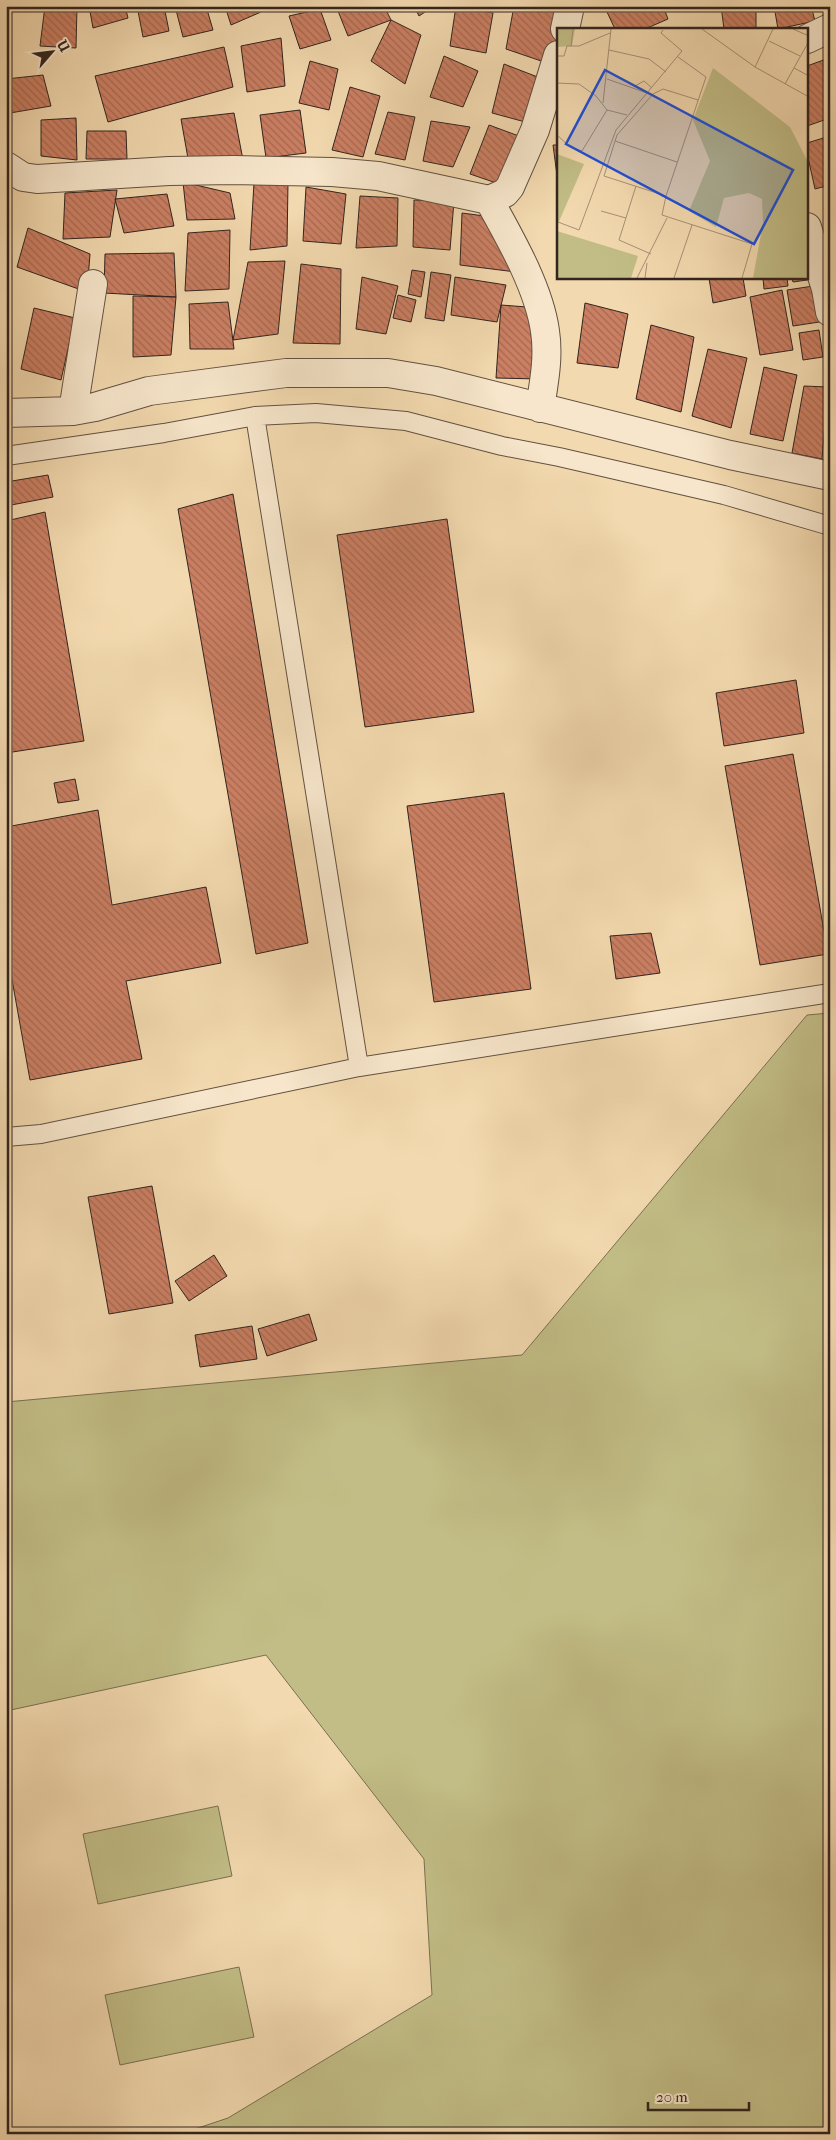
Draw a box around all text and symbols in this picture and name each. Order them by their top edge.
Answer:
north arrow [28,28,78,78]
inset map [557,28,808,279]
text: U [53,36,73,55]
scale bar [648,2080,750,2112]
text: 20 m [656,2088,688,2106]

